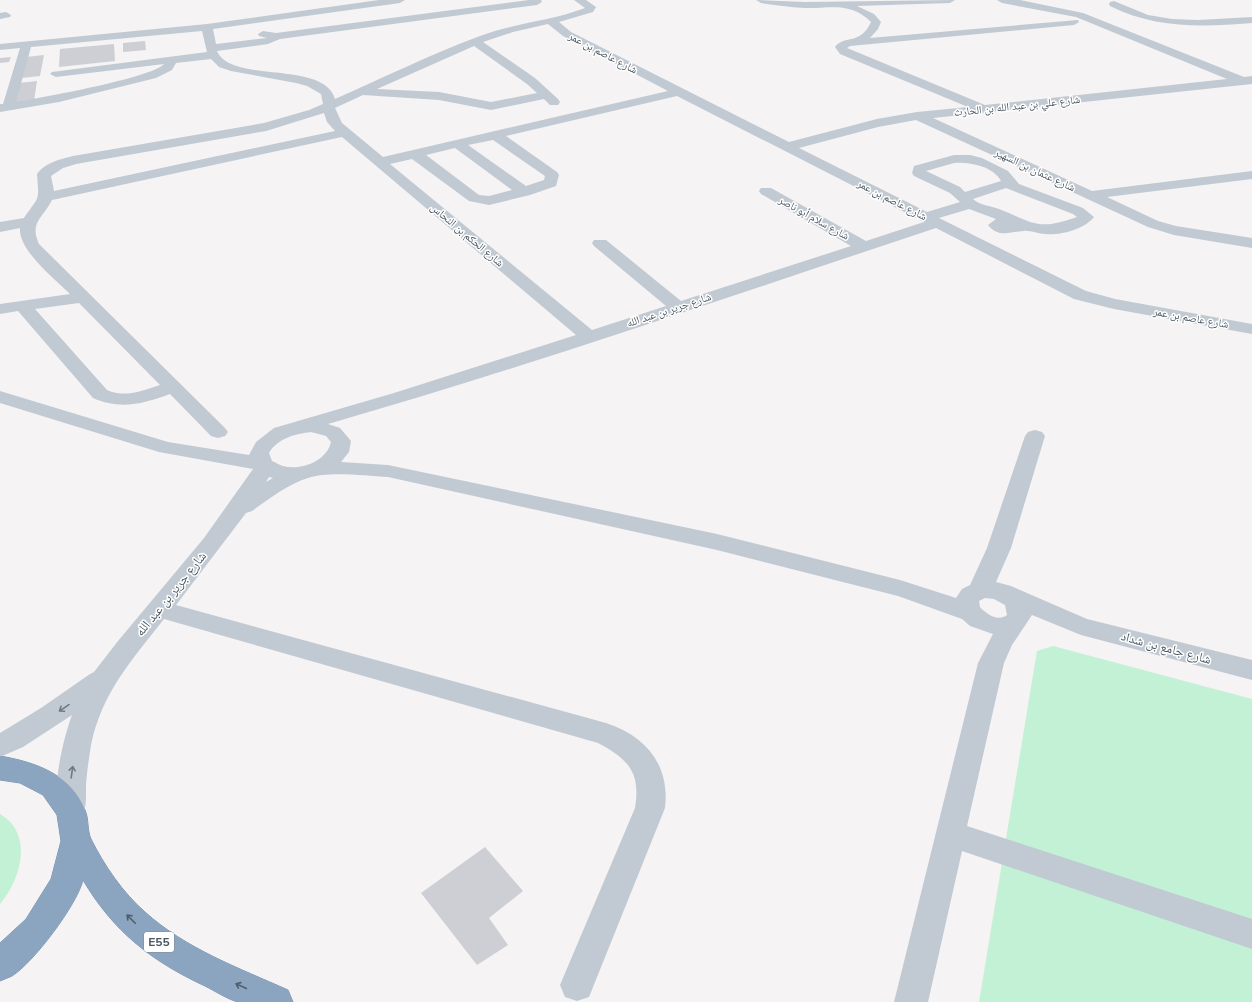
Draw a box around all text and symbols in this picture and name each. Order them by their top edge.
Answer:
street label: شارع عاصم بن عمر [565,28,640,78]
street label: شارع علي بن عبد الله بن الحارث [953,92,1081,121]
street label: شارع عثمان بن السهير [992,144,1078,195]
street label: شارع عاصم بن عمر [854,176,929,224]
street label: شارع سلام أبو ناصر [775,192,852,244]
street label: شارع الحكم بن النحاس [427,200,507,270]
street label: شارع جرير بن عبد الله [625,289,713,331]
street label: شارع عاصم بن عمر [1151,304,1230,332]
street label: شارع جرير بن عبد الله [131,548,211,640]
street label: شارع جامع بن شداد [1119,627,1213,669]
one-way arrow [59,704,70,712]
one-way arrow [68,766,76,779]
one-way arrow [126,914,136,924]
road number: E55 [144,932,174,952]
one-way arrow [235,982,247,989]

